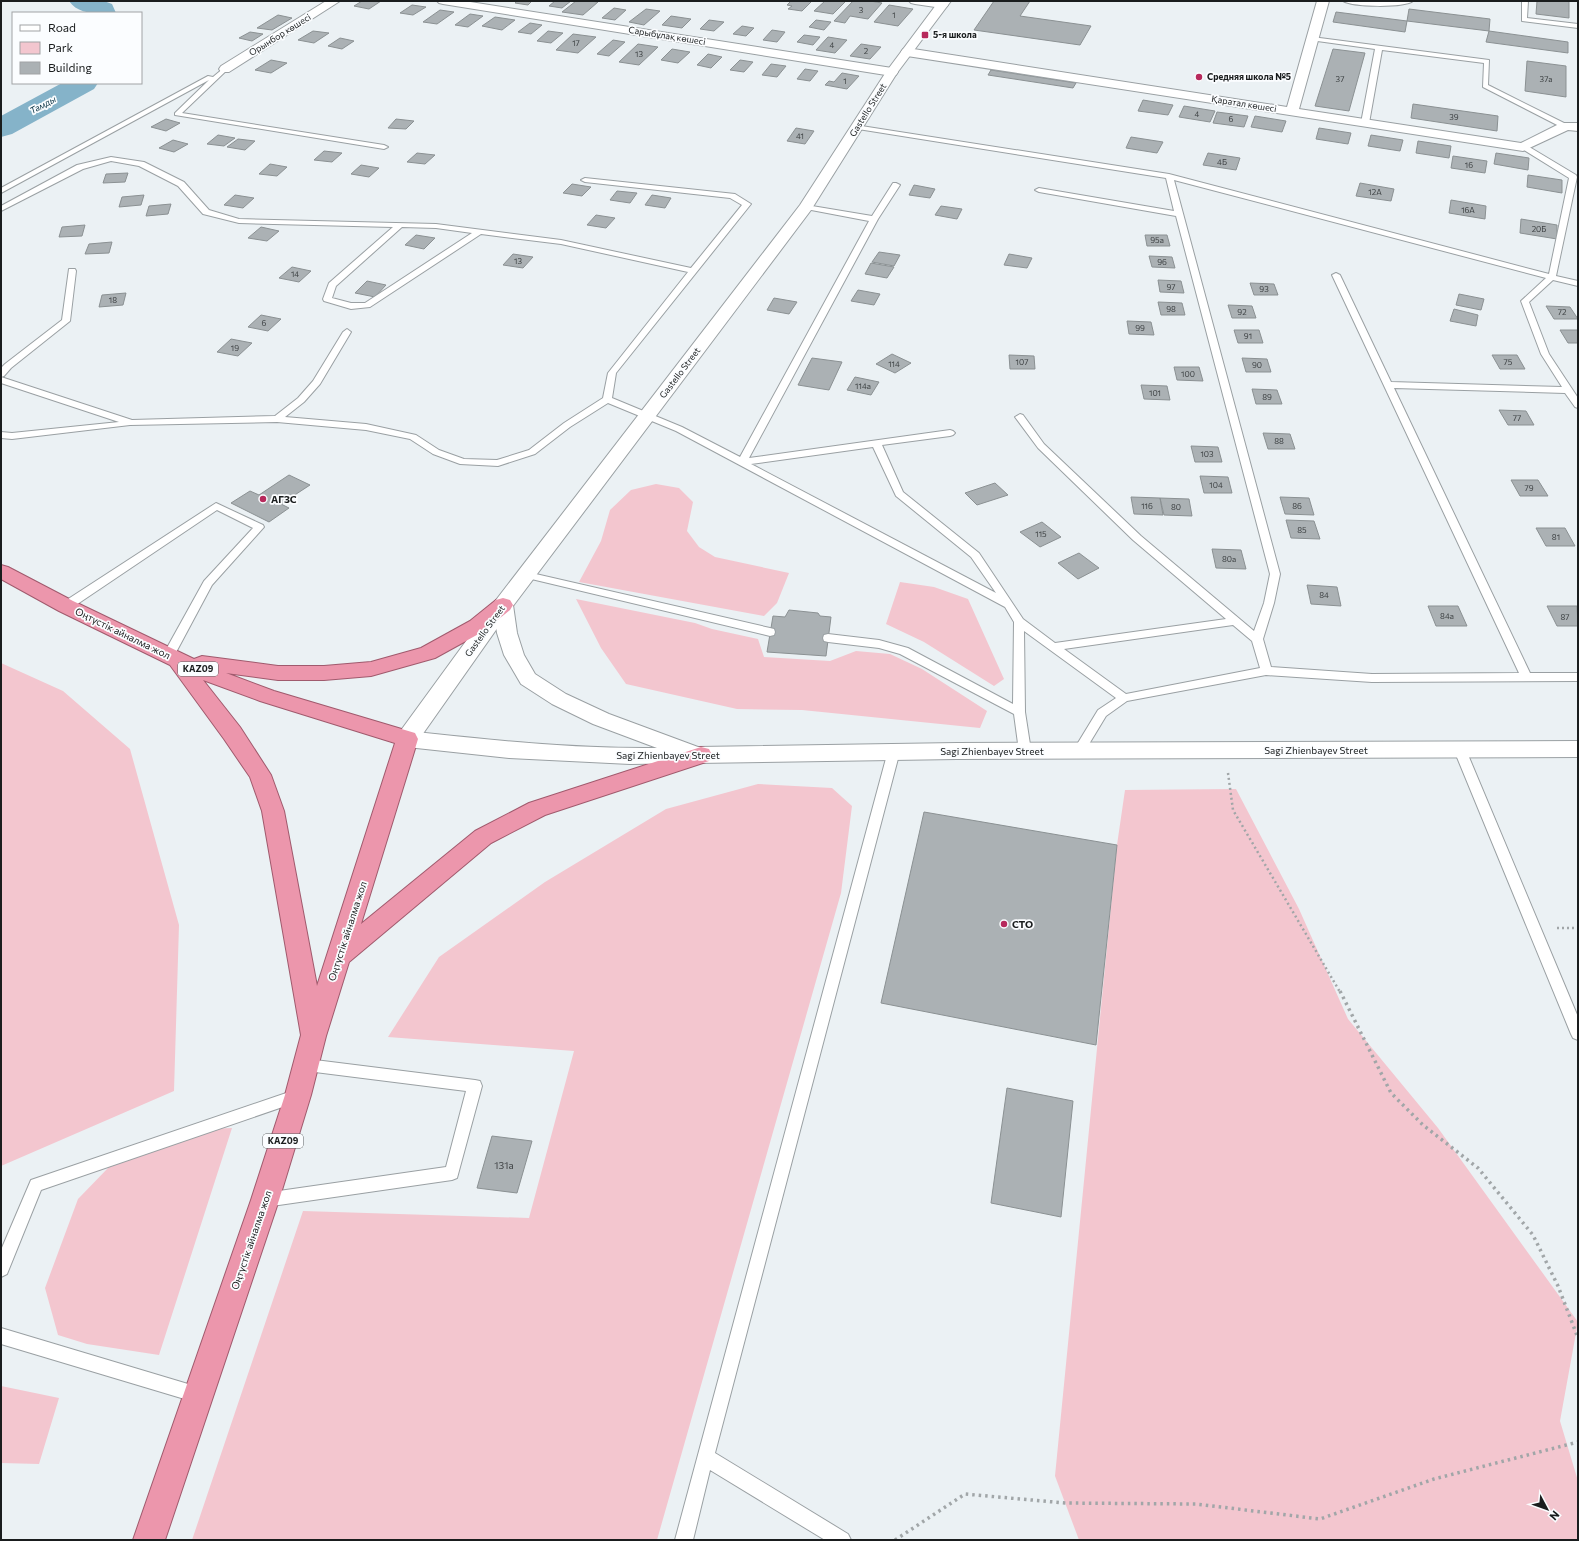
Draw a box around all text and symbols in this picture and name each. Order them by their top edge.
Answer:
house number: 3 [859,5,864,15]
house number: 1 [892,10,896,20]
street label: Орынбор көшесі [247,11,313,58]
legend [12,12,142,84]
text: Road [48,20,76,34]
street label: Сарыбұлақ көшесі [628,24,706,47]
place label: 5-я школа [933,29,977,40]
marker: 5-я школа [920,30,930,40]
house number: 17 [572,38,580,48]
text: Park [48,40,74,54]
house number: 4 [830,40,835,50]
house number: 2 [864,46,869,56]
house number: 13 [635,49,643,59]
text: Building [48,60,92,74]
place label: Средняя школа №5 [1207,71,1291,82]
marker: Средняя школа №5 [1194,72,1204,82]
house number: 37 [1336,74,1344,84]
house number: 37а [1540,74,1552,84]
house number: 1 [843,76,847,86]
street label: Gastello Street [847,81,889,138]
water label: Тамды [28,93,58,116]
street label: Қаратал көшесі [1211,93,1277,114]
house number: 4 [1195,109,1200,119]
house number: 39 [1449,112,1459,122]
house number: 6 [1229,114,1234,124]
house number: 41 [796,131,804,141]
house number: 4Б [1217,157,1227,167]
house number: 16 [1465,160,1473,170]
house number: 12А [1368,187,1382,197]
house number: 16А [1461,205,1475,215]
house number: 20Б [1532,224,1546,234]
house number: 95а [1150,235,1164,245]
house number: 13 [514,256,522,266]
house number: 96 [1157,257,1167,267]
house number: 14 [291,269,299,279]
house number: 97 [1166,282,1176,292]
house number: 93 [1259,284,1269,294]
house number: 18 [109,295,117,305]
house number: 98 [1166,304,1176,314]
house number: 92 [1237,307,1247,317]
house number: 72 [1558,307,1567,317]
house number: 6 [262,318,267,328]
house number: 99 [1135,323,1145,333]
house number: 91 [1244,331,1252,341]
house number: 19 [231,343,239,353]
street label: Gastello Street [657,345,702,400]
house number: 107 [1016,357,1028,367]
house number: 75 [1504,357,1513,367]
house number: 114 [888,359,900,369]
house number: 90 [1252,360,1262,370]
house number: 100 [1181,369,1195,379]
house number: 114а [855,381,871,391]
house number: 101 [1149,388,1161,398]
house number: 89 [1262,392,1272,402]
house number: 77 [1513,413,1521,423]
house number: 88 [1274,436,1284,446]
house number: 103 [1200,449,1214,459]
house number: 104 [1209,480,1223,490]
house number: 79 [1524,483,1534,493]
place label: АГЗС [271,493,297,505]
marker: АГЗС [258,494,268,504]
house number: 116 [1141,501,1153,511]
house number: 86 [1292,501,1302,511]
house number: 80 [1171,502,1181,512]
house number: 85 [1297,525,1307,535]
house number: 115 [1035,529,1047,539]
house number: 81 [1552,532,1560,542]
house number: 80а [1222,554,1236,564]
house number: 84 [1319,590,1329,600]
street label: Gastello Street [462,603,507,659]
street label: Оңтүстік айналма жол [73,605,173,661]
house number: 84а [1440,611,1454,621]
house number: 87 [1560,612,1570,622]
road number: KAZ09 [178,662,218,676]
street label: Sagi Zhienbayev Street [1264,744,1368,756]
street label: Sagi Zhienbayev Street [940,745,1044,757]
street label: Sagi Zhienbayev Street [616,749,720,761]
street label: Оңтүстік айналма жол [325,880,369,982]
place label: СТО [1012,918,1033,930]
marker: СТО [999,919,1009,929]
road number: KAZ09 [263,1134,303,1148]
house number: 131а [494,1159,514,1171]
street label: Оңтүстік айналма жол [228,1189,274,1291]
north arrow [1527,1489,1567,1529]
text: N [1547,1509,1563,1523]

